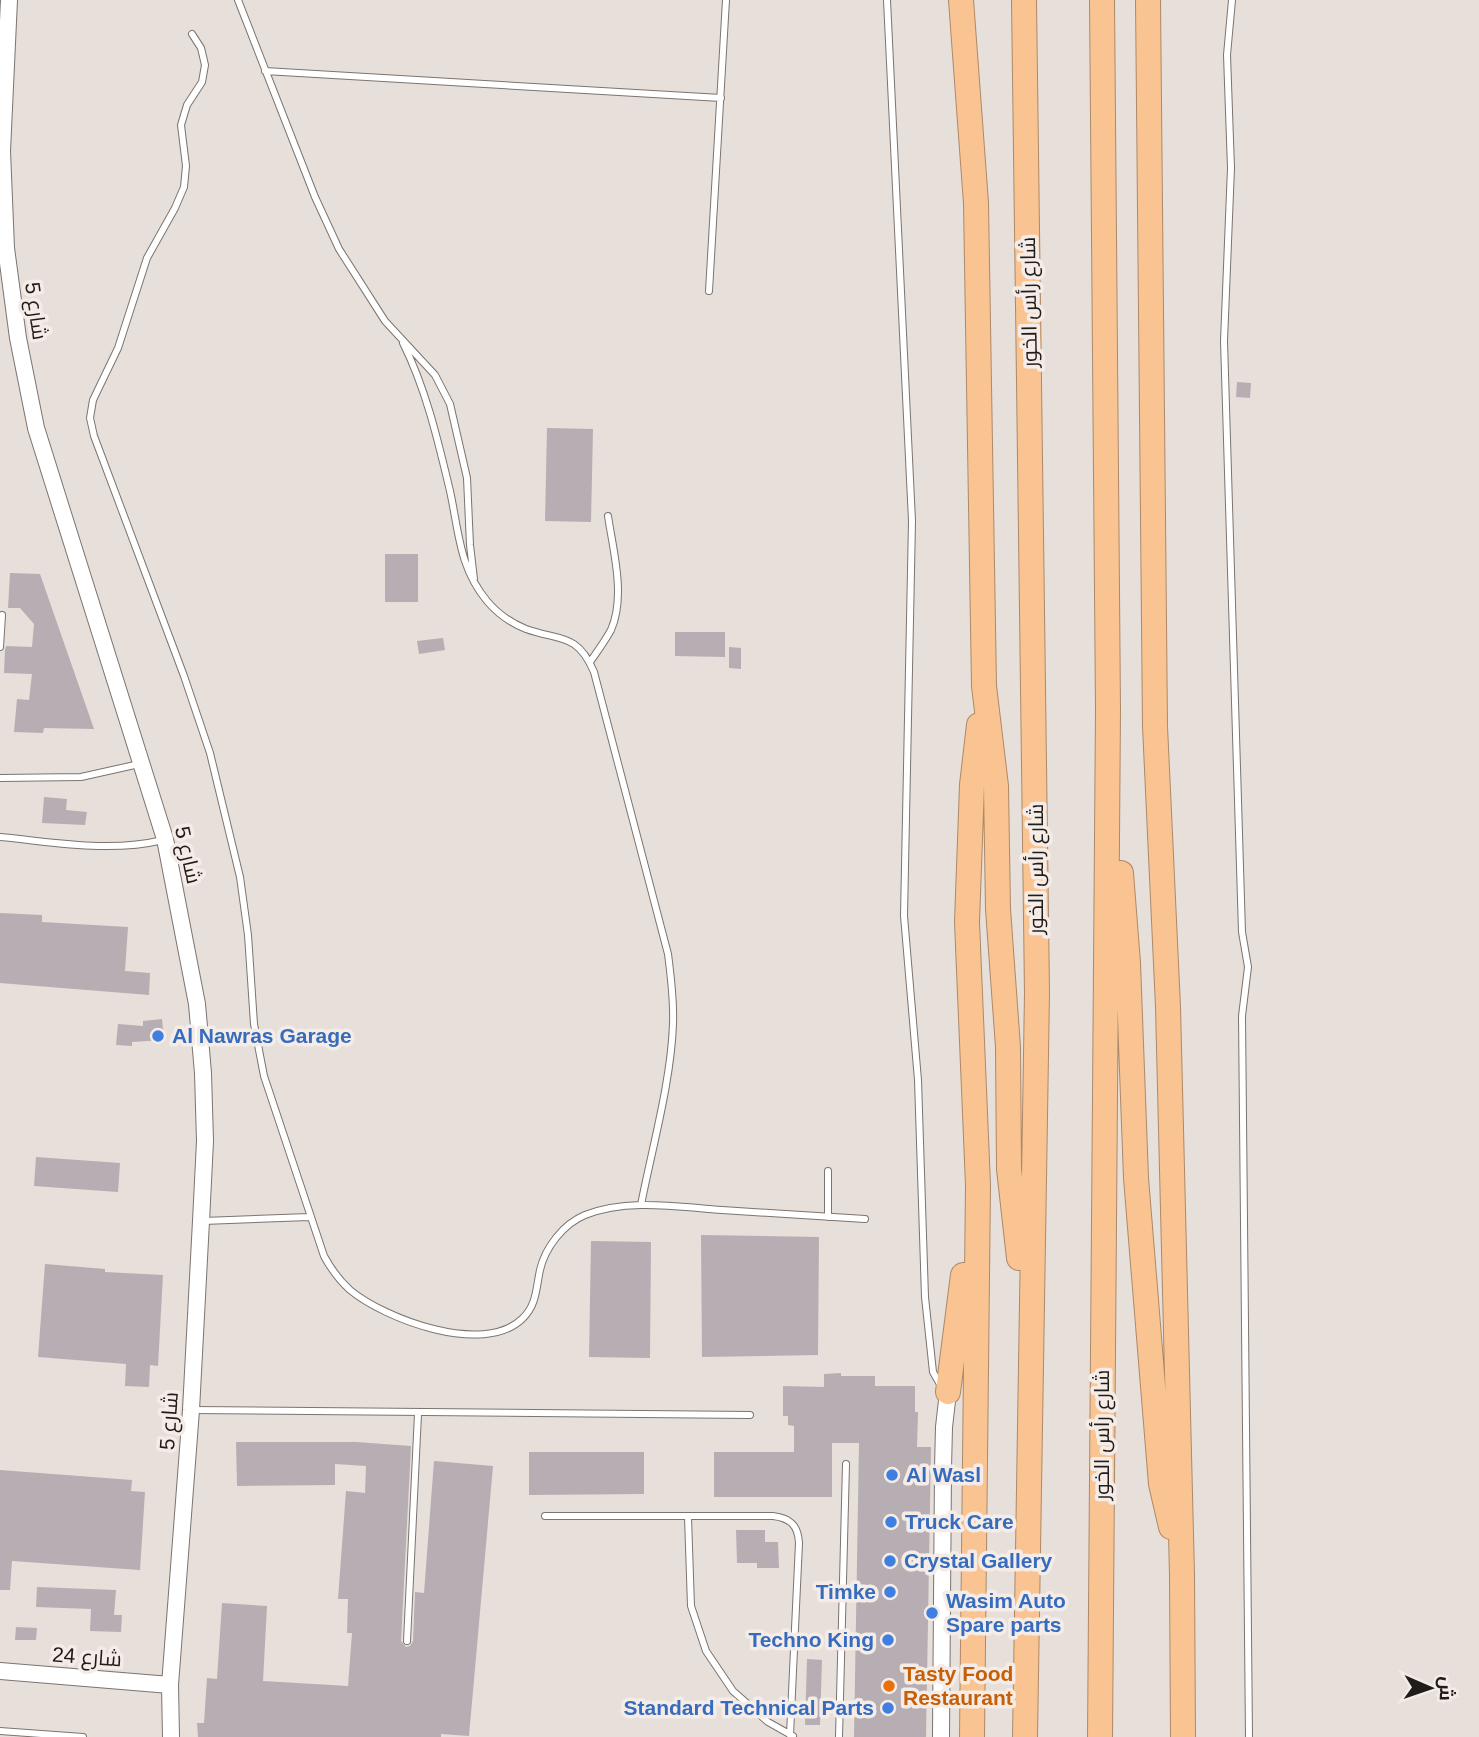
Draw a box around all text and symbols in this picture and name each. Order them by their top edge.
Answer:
street label: شارع رأس الخور [1015,236,1044,369]
street label: شارع 5 [18,281,52,342]
street label: شارع رأس الخور [1023,804,1050,935]
street label: شارع 5 [168,824,206,887]
place label: Al Nawras Garage [172,1024,352,1047]
marker: Al Nawras Garage [150,1028,166,1044]
street label: شارع رأس الخور [1089,1370,1116,1501]
street label: شارع 5 [155,1391,185,1451]
place label: Al Wasl [906,1463,981,1486]
marker: Al Wasl [884,1467,900,1483]
place label: Truck Care [905,1510,1014,1533]
marker: Truck Care [883,1514,899,1530]
place label: Crystal Gallery [904,1549,1053,1572]
marker: Crystal Gallery [882,1553,898,1569]
place label: Timke [816,1580,876,1603]
marker: Timke [882,1584,898,1600]
place label: Wasim Auto Spare parts [946,1589,1066,1636]
marker: Wasim Auto Spare parts [924,1605,940,1621]
place label: Techno King [748,1628,874,1651]
marker: Techno King [880,1632,896,1648]
street label: شارع 24 [51,1643,123,1673]
north arrow [1395,1653,1465,1723]
place label: Tasty Food Restaurant [903,1662,1013,1709]
text: ش [1435,1676,1457,1701]
marker: Tasty Food Restaurant [881,1678,897,1694]
place label: Standard Technical Parts [623,1696,874,1719]
marker: Standard Technical Parts [880,1700,896,1716]

